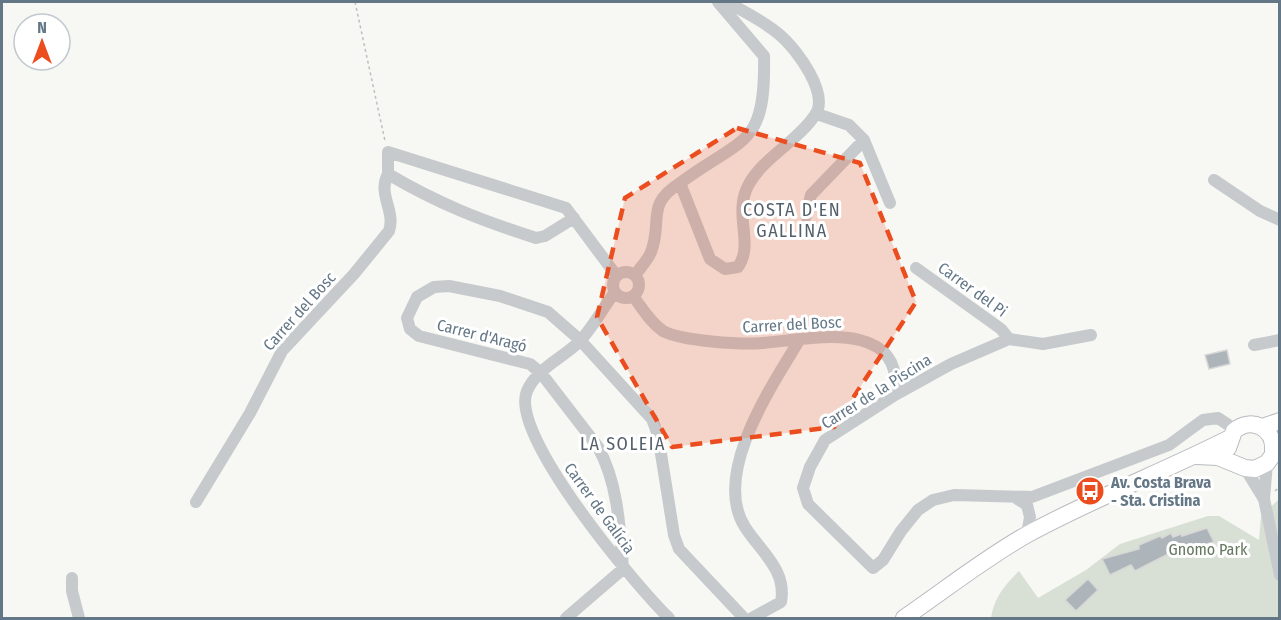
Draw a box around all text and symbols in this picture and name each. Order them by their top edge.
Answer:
north arrow [12,12,72,72]
text: N [37,18,47,37]
district label: COSTA D'EN GALLINA [743,199,841,242]
street label: Carrer del Pi [935,258,1011,321]
street label: Carrer del Bosc [259,268,340,355]
street label: Carrer del Bosc [742,312,842,337]
street label: Carrer d'Aragó [435,315,529,356]
street label: Carrer de la Piscina [818,350,935,433]
district label: LA SOLEIA [580,433,666,455]
street label: Carrer de Galícia [560,459,639,558]
place label: Av. Costa Brava - Sta. Cristina [1110,473,1211,510]
bus stop icon: Av. Costa Brava - Sta. Cristina [1074,475,1106,507]
park label: Gnomo Park [1169,540,1248,559]

